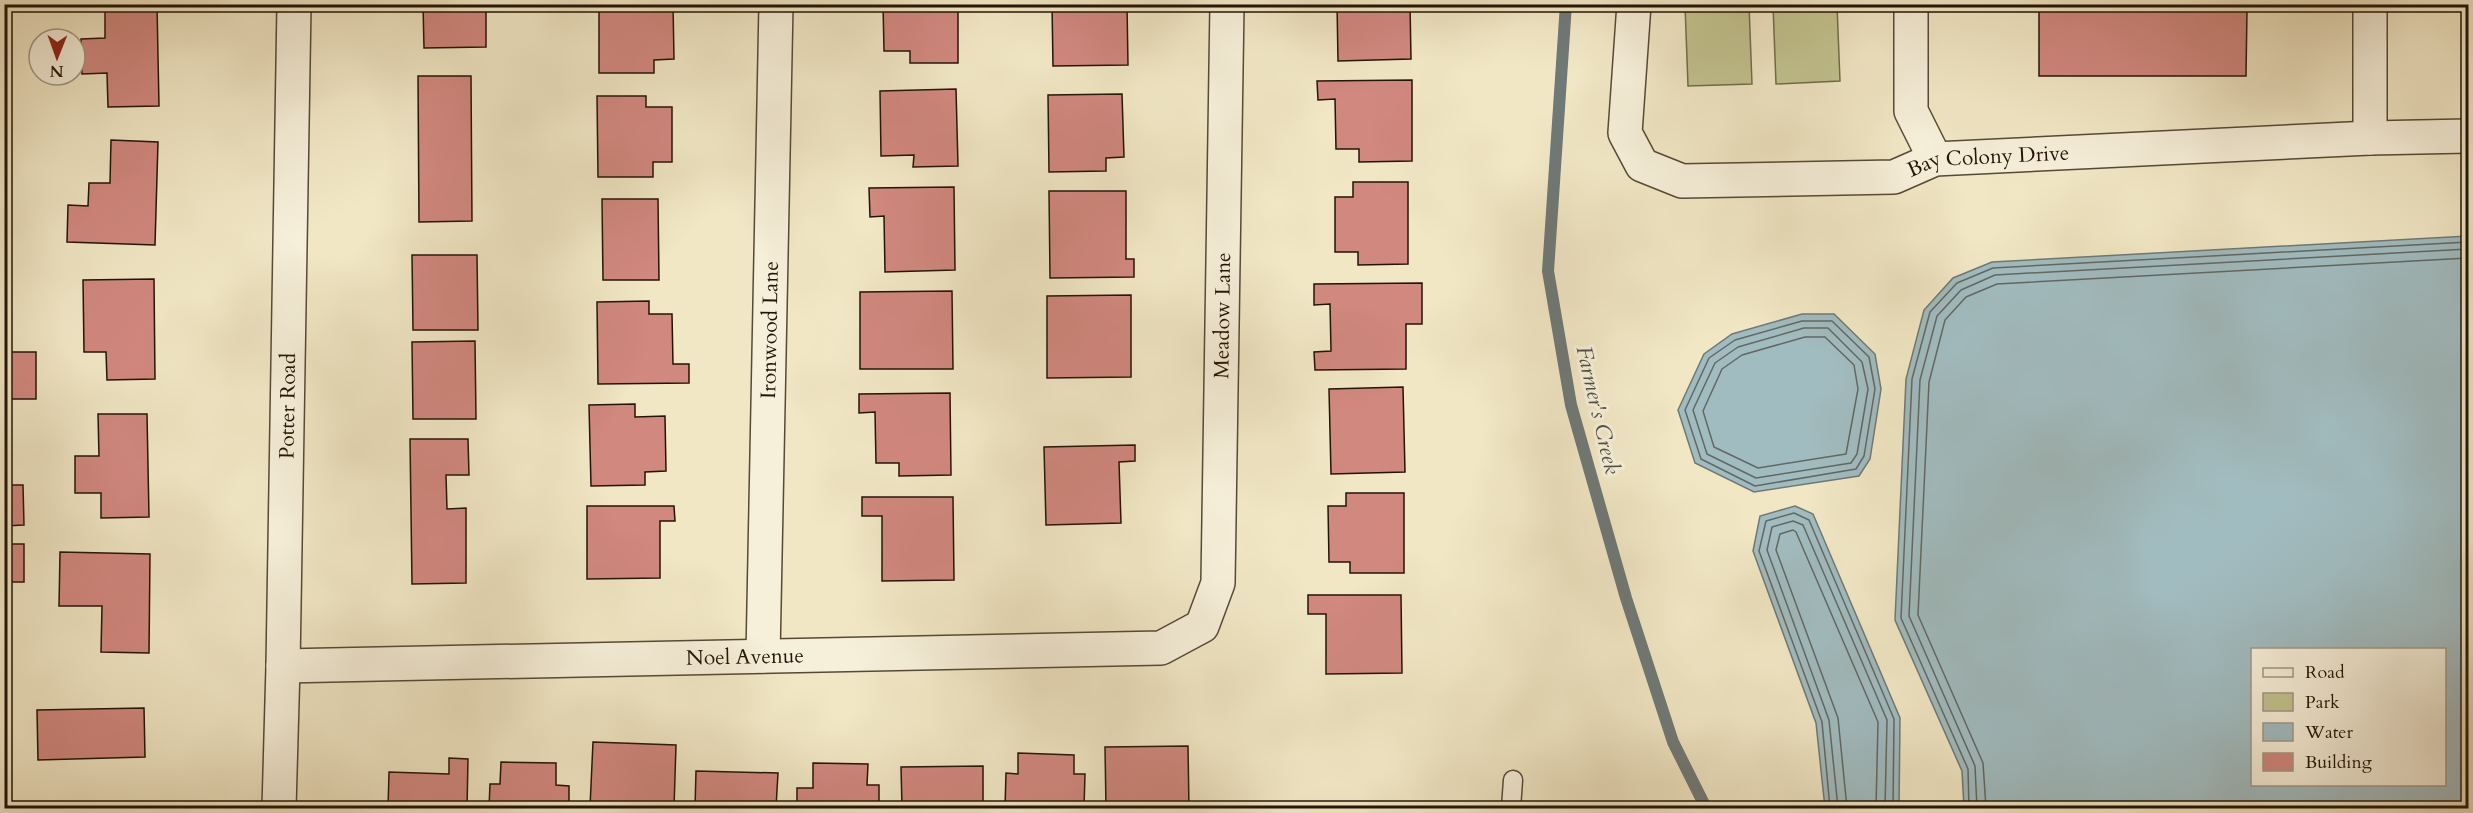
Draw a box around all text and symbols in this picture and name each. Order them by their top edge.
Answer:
north arrow [27,27,87,87]
text: N [50,60,64,82]
street label: Bay Colony Drive [1902,138,2070,184]
street label: Meadow Lane [1207,252,1238,379]
street label: Ironwood Lane [754,261,785,399]
water label: Farmer's Creek [1569,343,1627,477]
street label: Potter Road [272,353,303,459]
street label: Noel Avenue [686,641,804,672]
legend [2251,648,2446,786]
text: Road [2305,660,2345,685]
text: Park [2305,690,2340,715]
text: Water [2304,720,2354,745]
text: Building [2305,750,2373,775]

